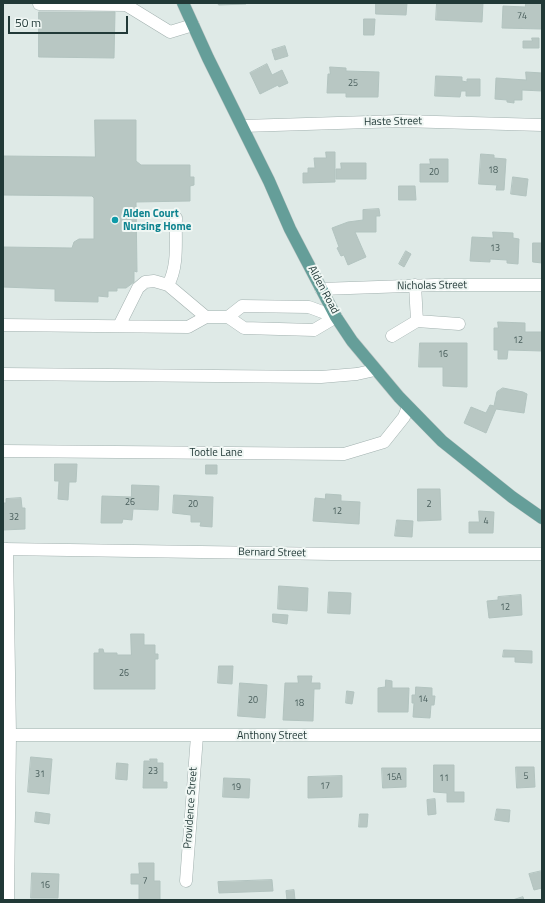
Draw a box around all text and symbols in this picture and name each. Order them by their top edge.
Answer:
scale bar [10,8,130,34]
house number: 74 [517,12,527,22]
text: 50 m [15,13,41,32]
house number: 25 [348,79,358,89]
street label: Haste Street [364,115,422,129]
house number: 18 [488,166,498,176]
house number: 20 [429,168,439,178]
place label: Alden Court Nursing Home [123,207,191,233]
marker: Alden Court Nursing Home [110,215,120,225]
house number: 13 [490,244,500,254]
street label: Alden Road [305,264,341,316]
street label: Nicholas Street [397,279,467,293]
house number: 12 [513,336,523,346]
house number: 16 [438,350,448,360]
street label: Tootle Lane [190,446,242,460]
house number: 26 [125,498,135,508]
house number: 20 [188,500,198,510]
house number: 2 [426,500,432,510]
house number: 12 [332,507,342,517]
house number: 32 [9,513,19,523]
house number: 4 [483,517,489,527]
street label: Bernard Street [238,546,306,560]
house number: 12 [500,603,510,613]
house number: 26 [119,669,129,679]
house number: 14 [418,695,428,705]
house number: 20 [248,696,258,706]
house number: 18 [294,699,304,709]
street label: Anthony Street [237,729,307,743]
house number: 23 [148,767,158,777]
street label: Providence Street [182,767,200,849]
house number: 31 [35,770,45,780]
house number: 5 [523,772,529,782]
house number: 15A [386,773,402,783]
house number: 11 [439,774,449,784]
house number: 17 [320,782,330,792]
house number: 19 [231,783,241,793]
house number: 7 [142,877,148,887]
house number: 16 [40,881,50,891]

